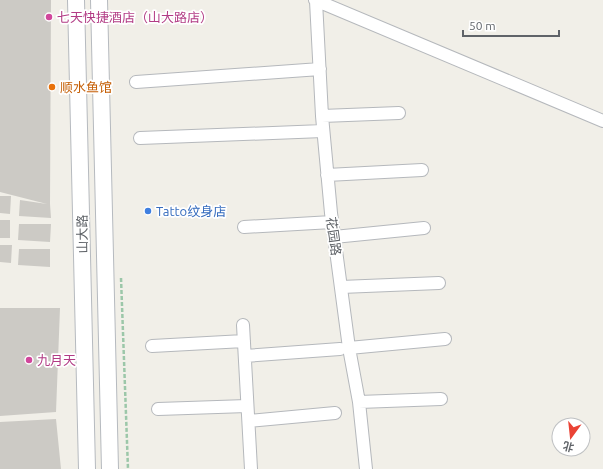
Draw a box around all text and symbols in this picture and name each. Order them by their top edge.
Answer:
place label: 七天快捷酒店（山大路店） [57,10,213,24]
marker: 七天快捷酒店（山大路店） [44,12,54,22]
scale bar [463,12,559,38]
text: 50 m [469,19,496,32]
place label: 顺水鱼馆 [60,80,112,94]
marker: 顺水鱼馆 [47,82,57,92]
place label: Tatto纹身店 [156,204,226,218]
marker: Tatto纹身店 [143,206,153,216]
street label: 山大路 [75,214,89,254]
street label: 花园路 [324,216,344,256]
place label: 九月天 [37,353,76,367]
marker: 九月天 [24,355,34,365]
north arrow [551,417,591,457]
text: 北 [562,439,575,454]

